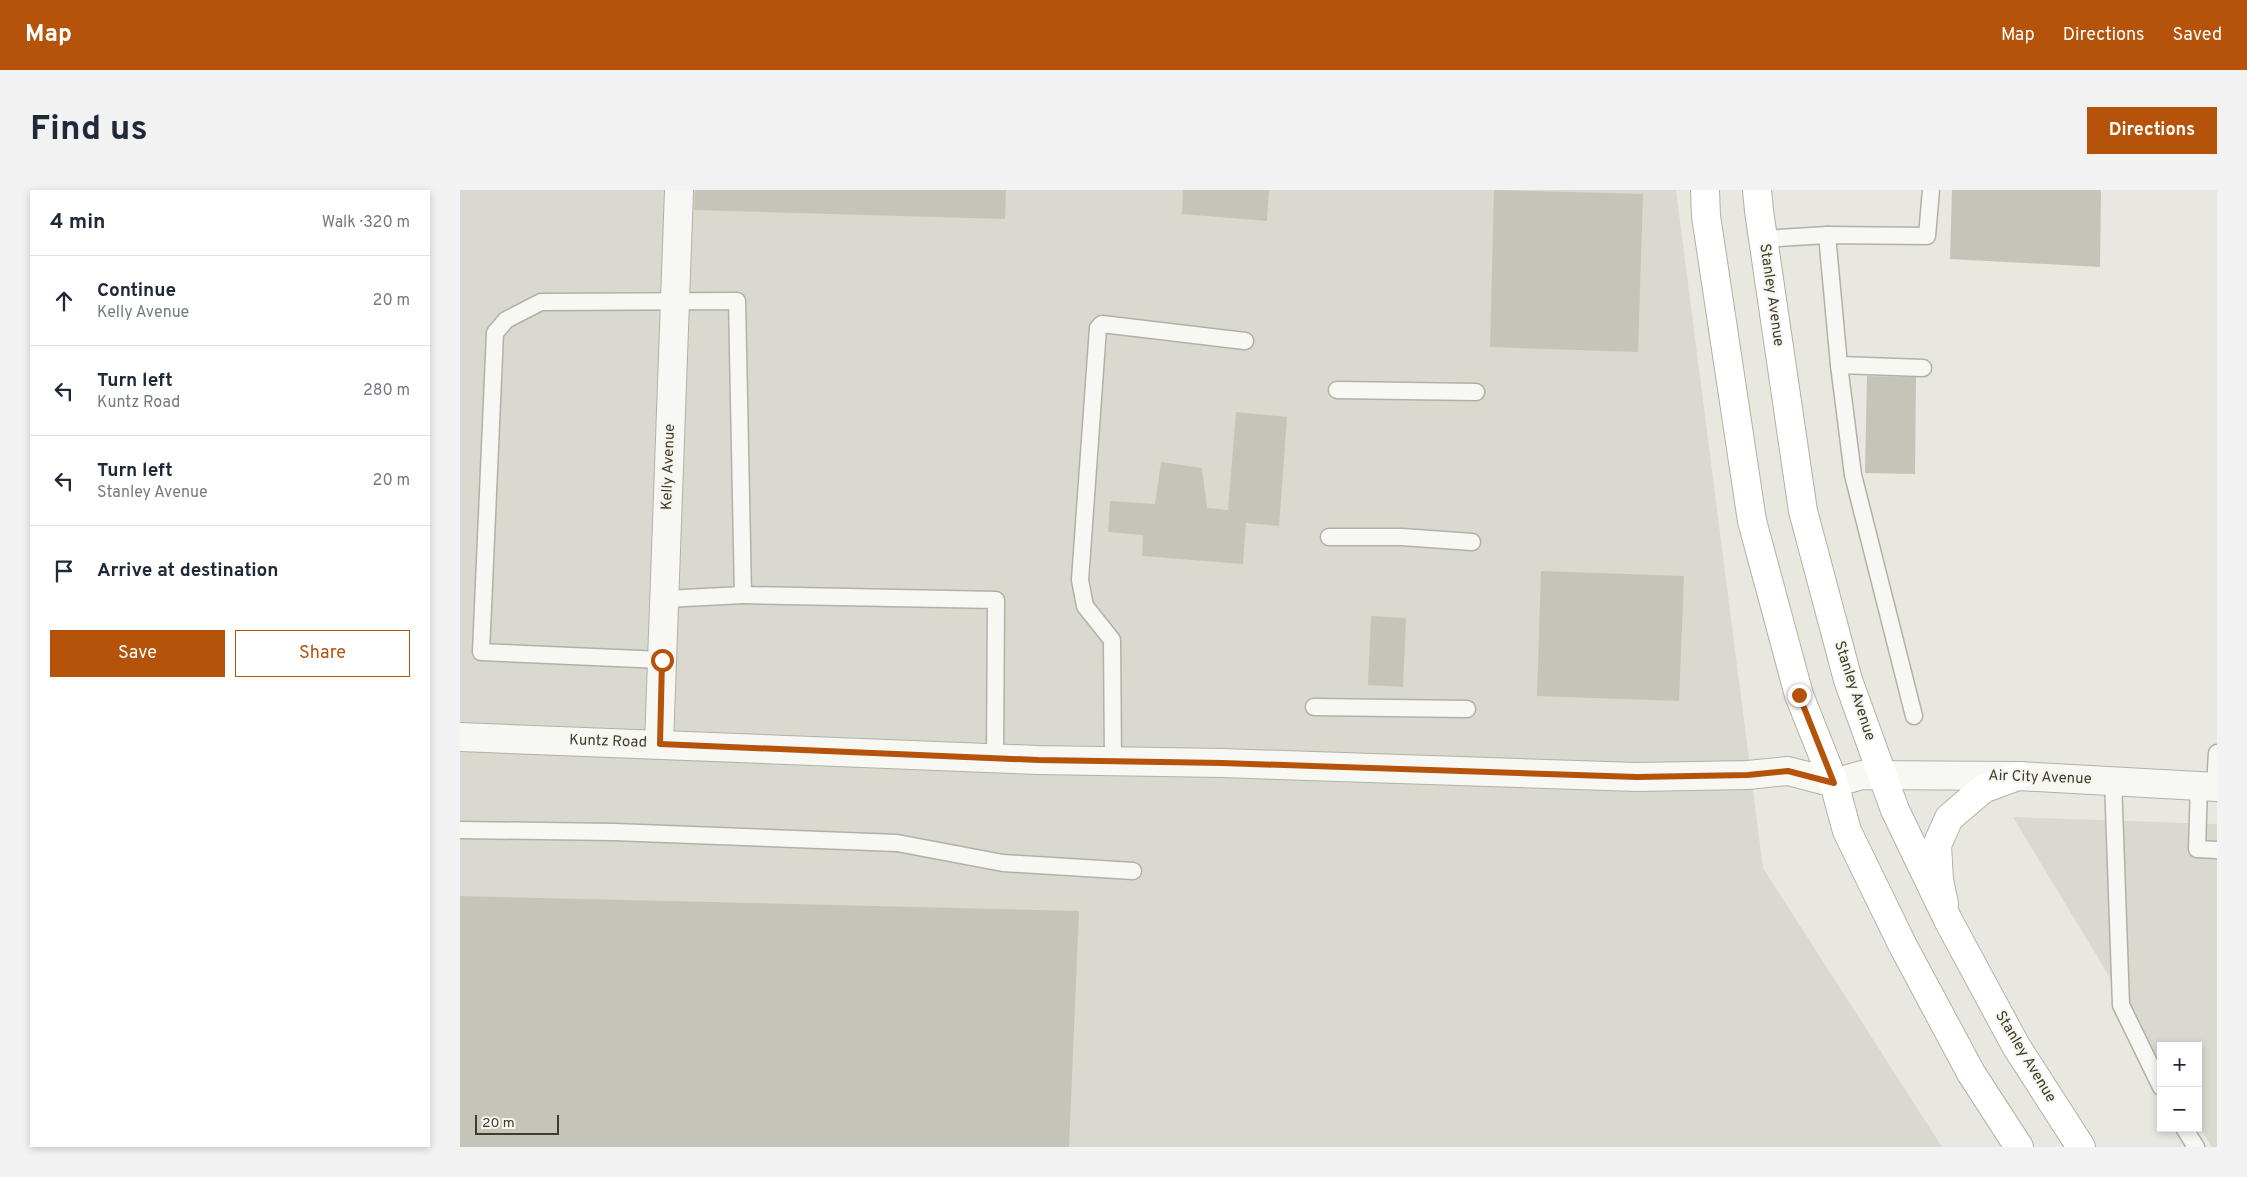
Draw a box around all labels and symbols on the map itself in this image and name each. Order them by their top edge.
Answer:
street label: Stanley Avenue [1754,242,1788,348]
street label: Kelly Avenue [658,423,680,511]
street label: Stanley Avenue [1829,639,1879,743]
route start [651,649,674,672]
route end [1788,684,1811,707]
street label: Kuntz Road [569,731,647,753]
street label: Air City Avenue [1988,767,2092,789]
street label: Stanley Avenue [1990,1008,2060,1106]
scale bar [475,1112,559,1135]

